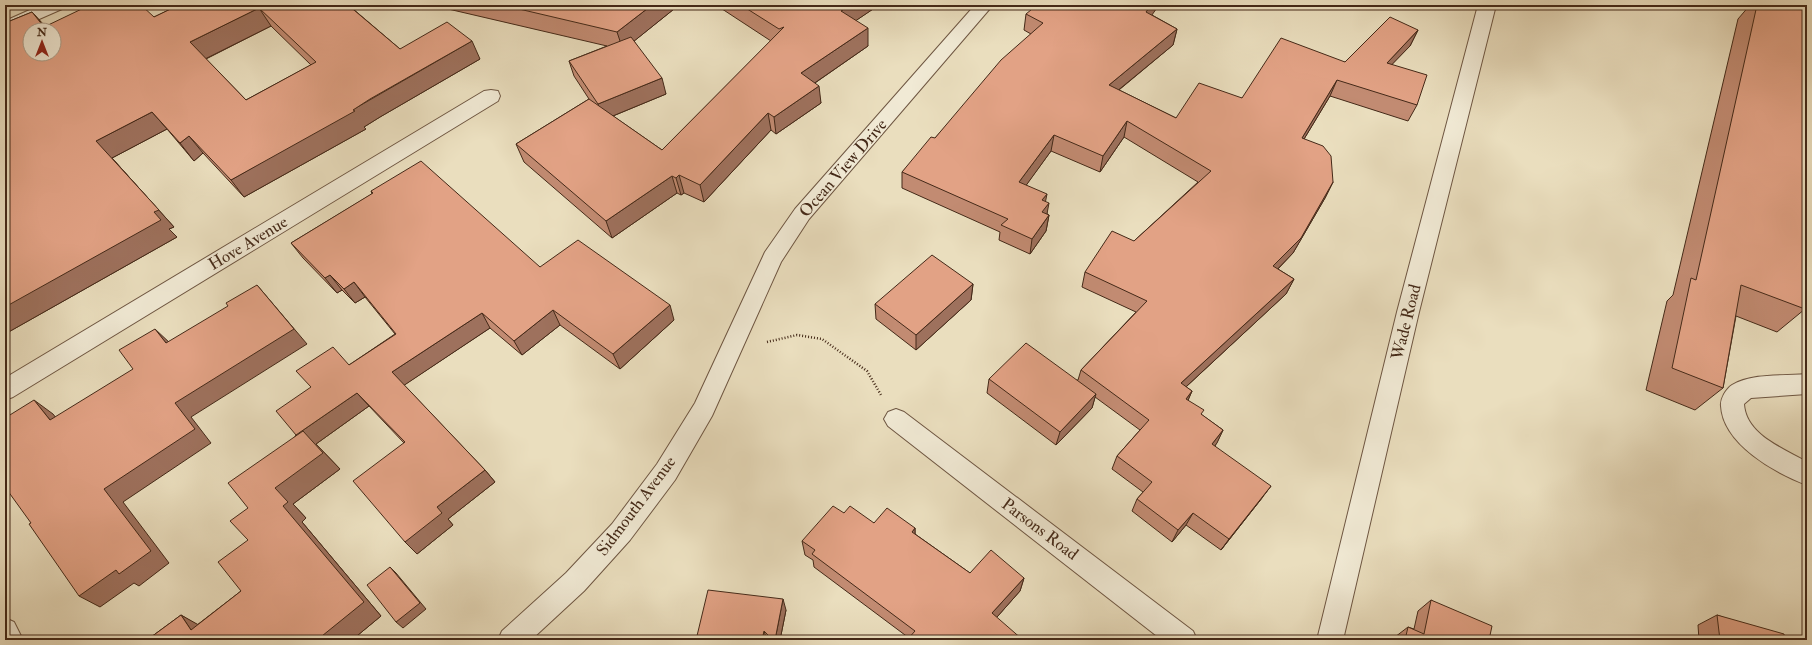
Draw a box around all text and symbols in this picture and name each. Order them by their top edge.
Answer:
north arrow [22,22,62,62]
text: N [36,26,48,39]
street label: Ocean View Drive [795,114,891,222]
street label: Hove Avenue [205,211,291,275]
street label: Wade Road [1386,281,1426,363]
street label: Sidmouth Avenue [592,452,680,560]
street label: Parsons Road [998,493,1083,565]

